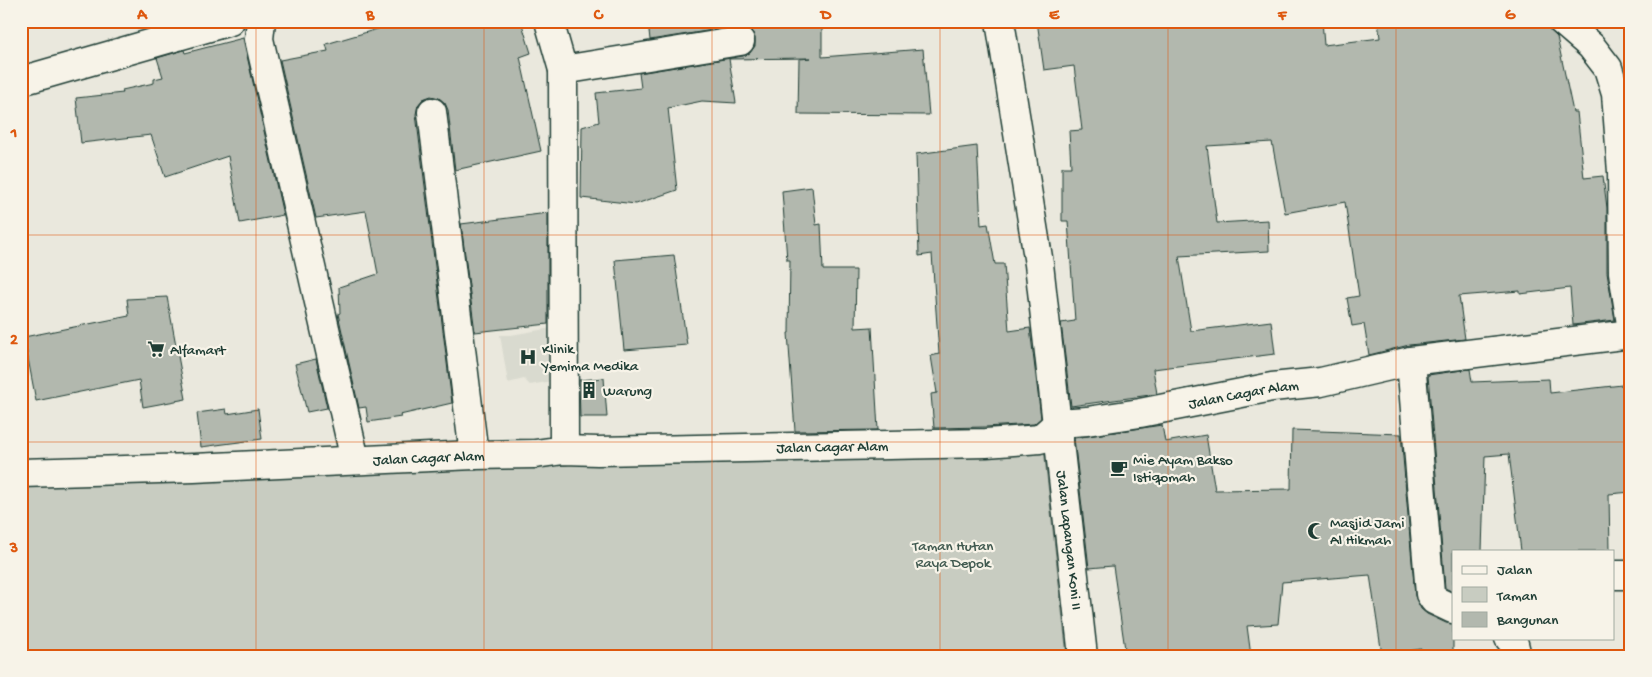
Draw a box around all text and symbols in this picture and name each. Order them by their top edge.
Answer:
text: A [136,7,148,26]
text: B [365,7,375,26]
text: C [593,7,604,26]
text: D [819,7,832,26]
text: E [1049,7,1060,26]
text: F [1277,7,1288,26]
text: G [1505,7,1516,26]
text: 1 [10,125,17,144]
text: 2 [10,332,18,351]
supermarket icon: Alfamart [146,339,166,359]
place label: Klinik Yemima Medika [540,341,639,376]
place label: Alfamart [170,342,227,360]
hospital icon: Klinik Yemima Medika [518,347,538,367]
street label: Jalan Cagar Alam [1187,377,1300,414]
building icon: Warung [579,380,599,400]
place label: Warung [603,383,652,401]
street label: Jalan Cagar Alam [776,438,889,458]
street label: Jalan Cagar Alam [372,448,485,471]
place label: Mie Ayam Bakso Istiqomah [1133,452,1233,487]
cafe icon: Mie Ayam Bakso Istiqomah [1109,458,1129,478]
street label: Jalan Lapangan Koni II [1051,470,1085,611]
place label: Masjid Jami Al Hikmah [1330,515,1404,550]
mosque icon: Masjid Jami Al Hikmah [1306,521,1326,541]
park label: Taman Hutan Raya Depok [912,538,993,573]
text: 3 [9,540,18,559]
legend [1452,550,1614,640]
text: Jalan [1497,562,1532,580]
text: Taman [1496,588,1537,606]
text: Bangunan [1496,612,1558,630]

